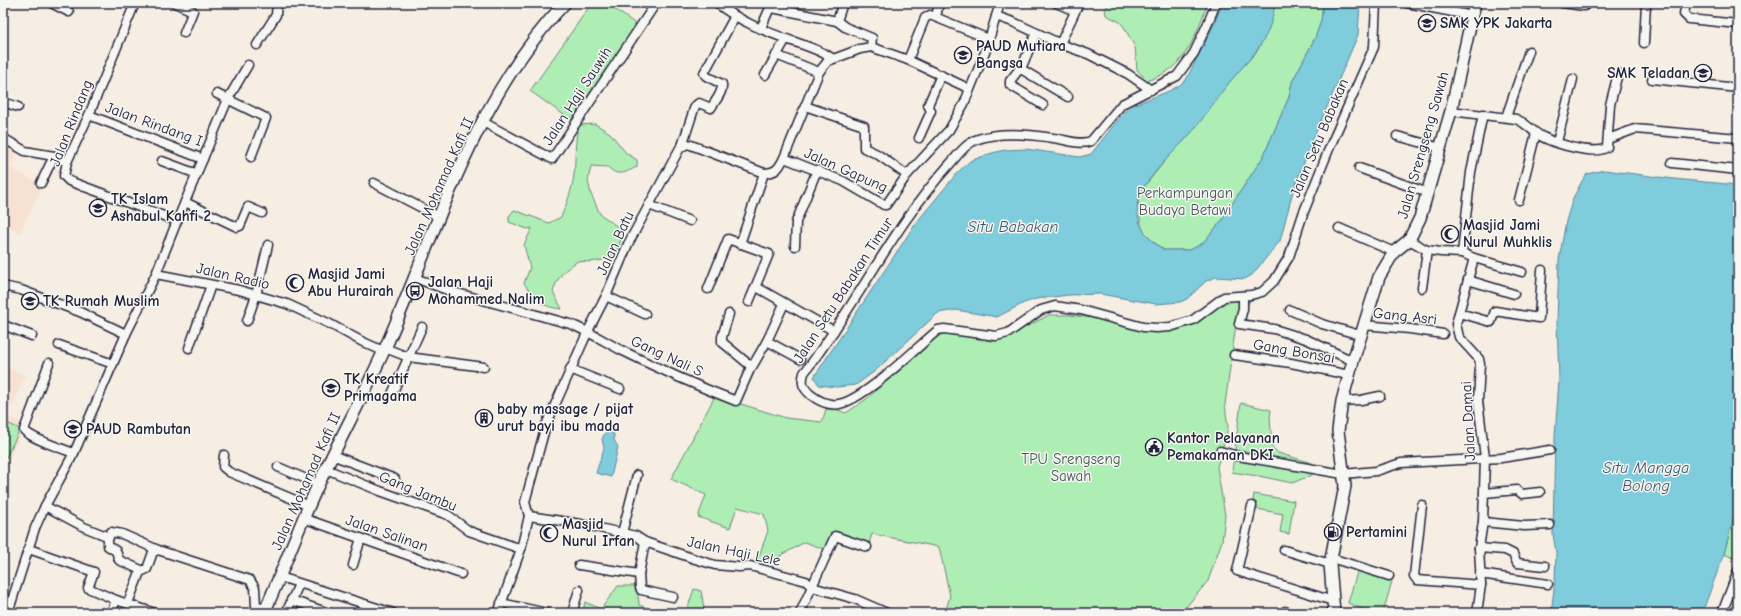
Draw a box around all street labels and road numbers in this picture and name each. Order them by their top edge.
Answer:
street label: Jalan Haji Sauwih [539,43,615,149]
street label: Jalan Srengseng Sawah [1393,69,1453,221]
street label: Jalan Setu Babakan [1286,76,1352,200]
street label: Jalan Rindang [46,77,96,169]
street label: Jalan Rindang I [103,98,205,150]
street label: Jalan Mohamad Kafi II [401,114,478,258]
street label: Jalan Gapung [802,144,890,196]
street label: Jalan Batu [592,208,638,278]
street label: Jalan Setu Babakan Timur [789,214,897,366]
street label: Jalan Radio [195,259,271,293]
street label: Gang Asri [1372,304,1438,328]
street label: Gang Nali S [628,332,706,380]
street label: Gang Bonsai [1252,335,1336,367]
street label: Jalan Damai [1457,381,1479,461]
street label: Jalan Mohamad Kafi II [268,409,345,553]
street label: Gang Jambu [376,467,460,515]
street label: Jalan Salinan [343,510,431,556]
street label: Jalan Haji Lele [686,532,783,570]

